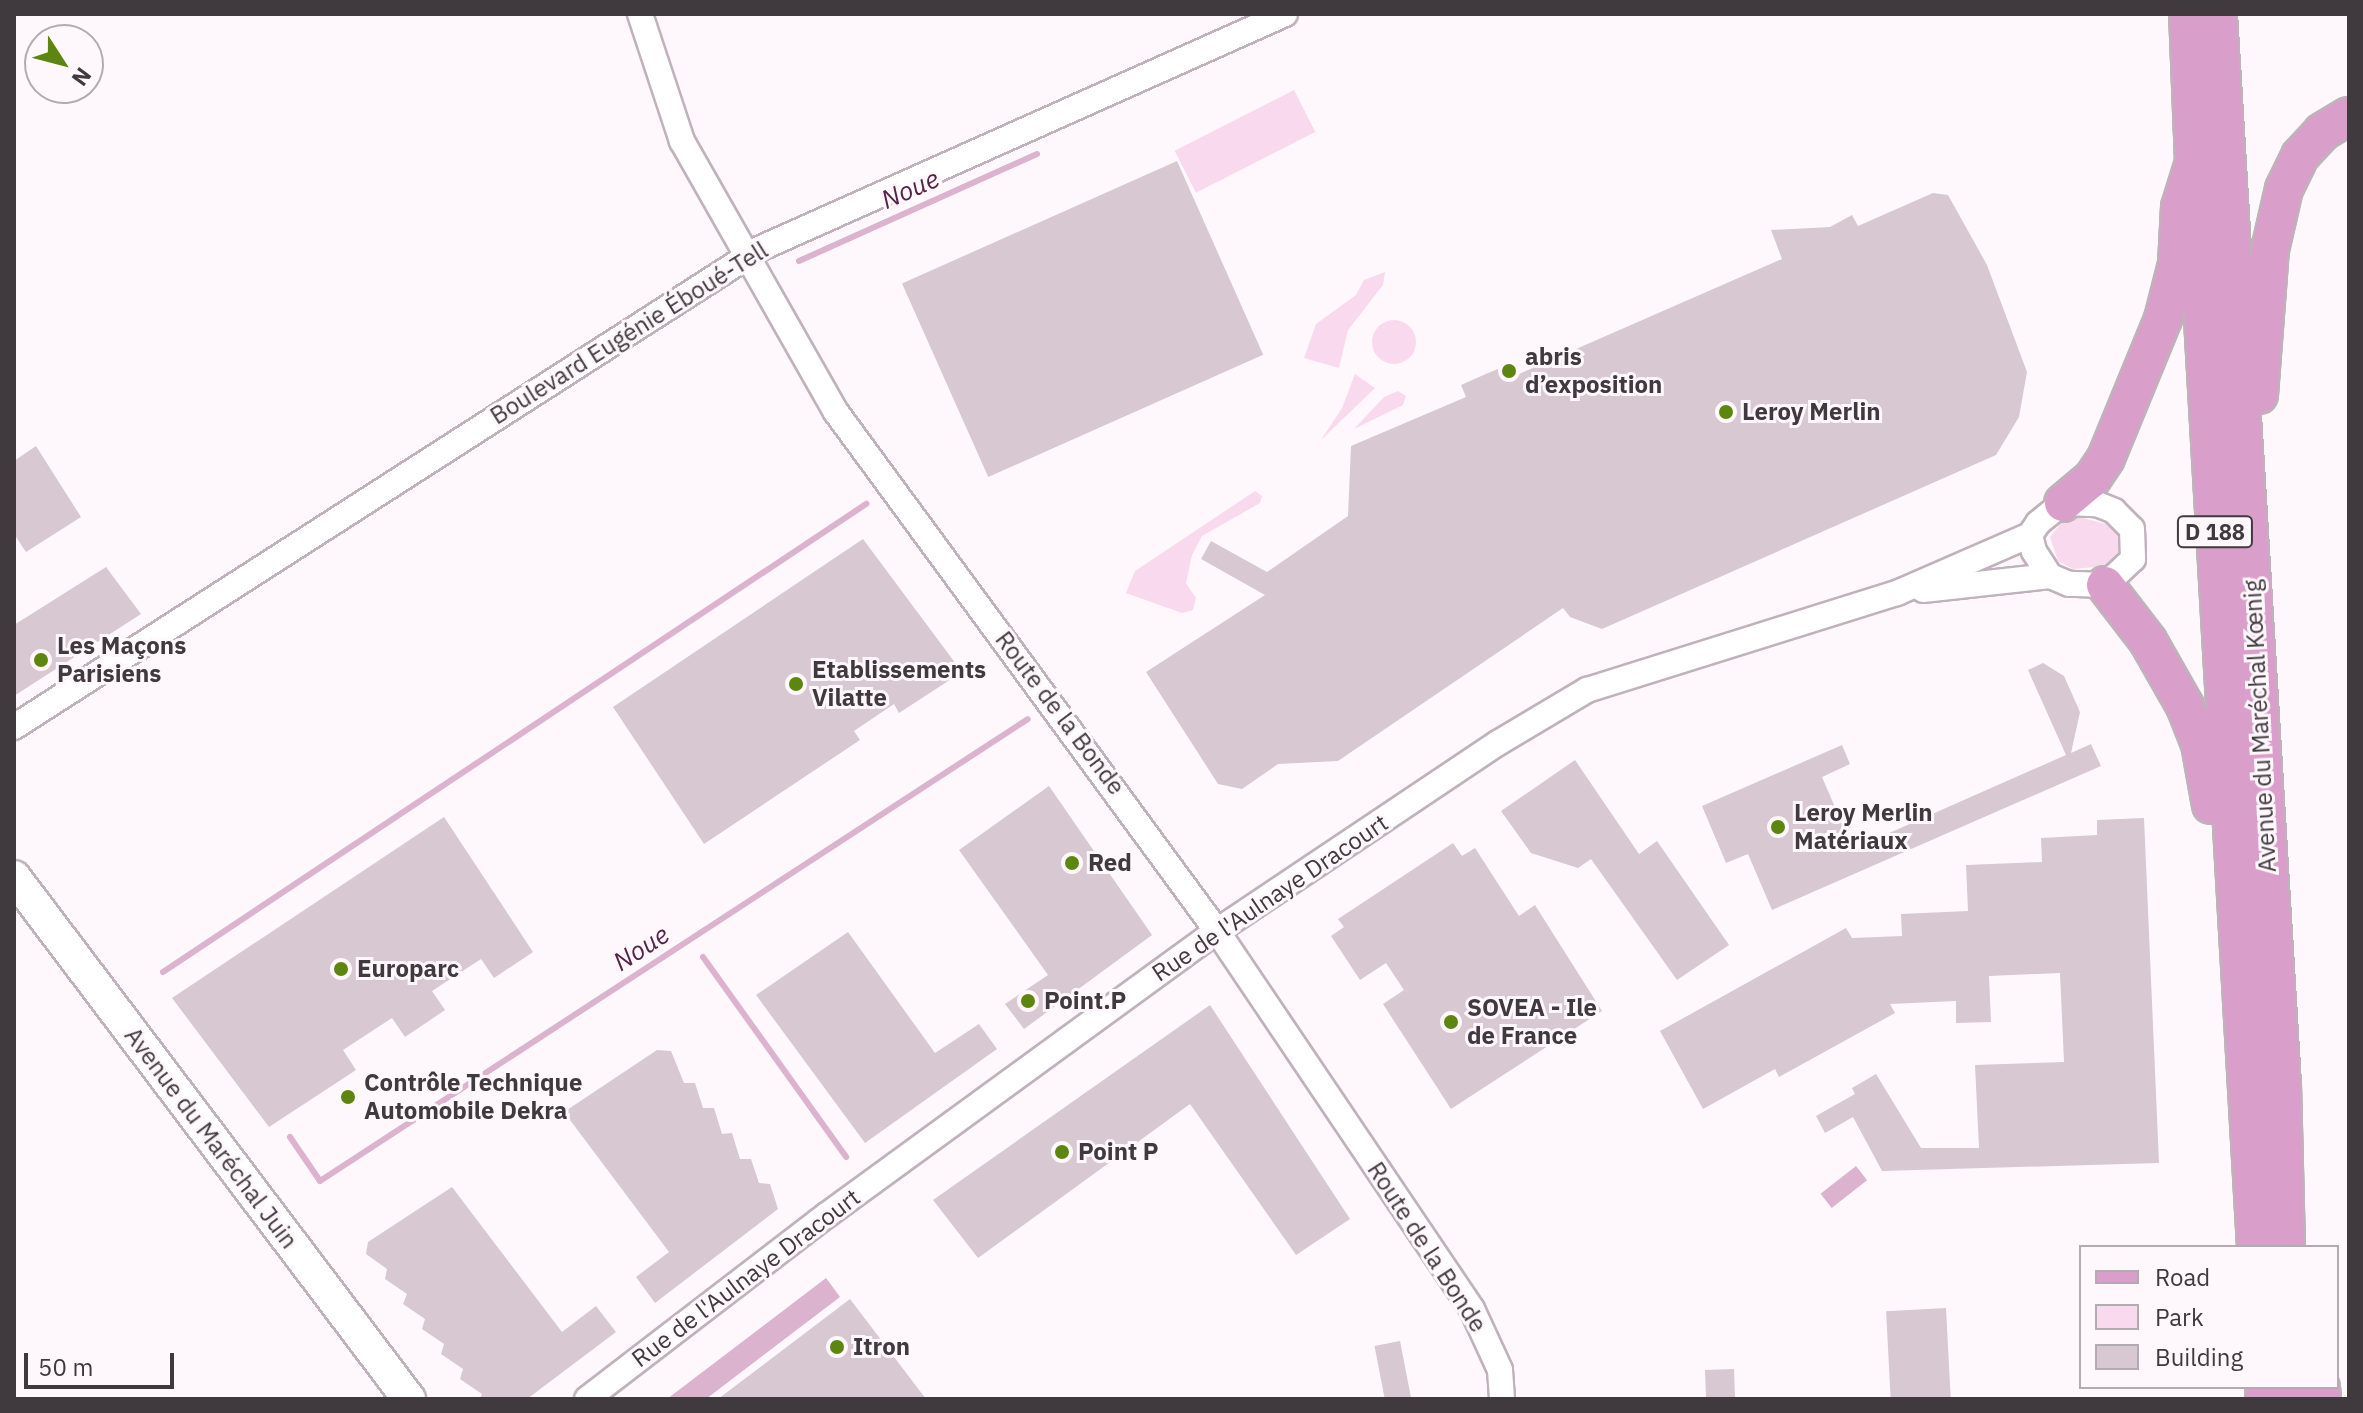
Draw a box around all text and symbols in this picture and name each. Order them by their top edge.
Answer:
north arrow [24,24,104,104]
text: N [66,62,99,92]
water label: Noue [876,163,944,215]
street label: Boulevard Eugénie Éboué-Tell [485,236,773,430]
place label: abris d’exposition [1525,343,1662,399]
marker: abris d’exposition [1500,362,1518,380]
place label: Leroy Merlin [1742,398,1881,426]
marker: Leroy Merlin [1717,403,1735,421]
road number: D 188 [2175,514,2255,550]
street label: Avenue du Maréchal Kœnig [2238,579,2282,873]
street label: Route de la Bonde [989,626,1131,800]
place label: Les Maçons Parisiens [57,632,186,688]
marker: Les Maçons Parisiens [32,651,50,669]
place label: Etablissements Vilatte [812,656,986,712]
marker: Etablissements Vilatte [787,675,805,693]
place label: Leroy Merlin Matériaux [1794,799,1933,855]
street label: Rue de l'Aulnaye Dracourt [1147,808,1393,988]
marker: Leroy Merlin Matériaux [1769,818,1787,836]
place label: Red [1088,849,1132,877]
marker: Red [1063,854,1081,872]
water label: Noue [607,919,675,977]
place label: Europarc [357,955,459,983]
marker: Europarc [332,960,350,978]
place label: Point.P [1044,987,1126,1015]
marker: Point.P [1019,992,1037,1010]
place label: SOVEA - Ile de France [1467,994,1597,1050]
marker: SOVEA - Ile de France [1442,1013,1460,1031]
street label: Avenue du Maréchal Juin [118,1022,304,1254]
place label: Contrôle Technique Automobile Dekra [364,1069,582,1125]
marker: Contrôle Technique Automobile Dekra [339,1088,357,1106]
place label: Point P [1078,1138,1159,1166]
marker: Point P [1053,1143,1071,1161]
street label: Route de la Bonde [1361,1157,1493,1337]
street label: Rue de l'Aulnaye Dracourt [626,1183,866,1373]
legend [2079,1245,2339,1389]
text: Road [2155,1261,2210,1293]
text: Park [2155,1301,2204,1333]
place label: Itron [853,1333,910,1361]
scale bar [28,1337,178,1387]
marker: Itron [828,1338,846,1356]
text: Building [2155,1341,2243,1373]
text: 50 m [38,1351,93,1383]

